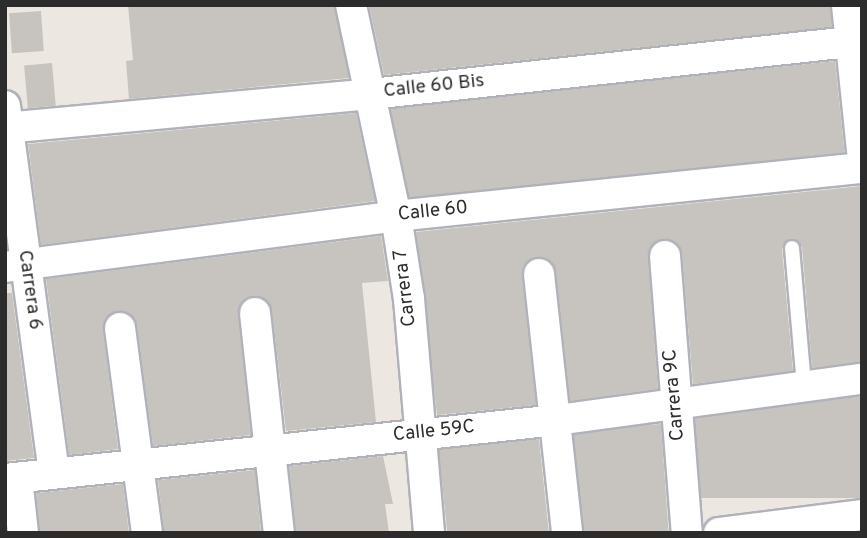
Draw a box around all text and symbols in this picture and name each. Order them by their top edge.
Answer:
street label: Calle 60 Bis [383,70,485,104]
street label: Calle 60 [397,197,469,227]
street label: Carrera 7 [390,248,422,328]
street label: Carrera 6 [12,249,46,331]
street label: Carrera 9C [660,348,690,442]
street label: Calle 59C [392,416,476,448]

